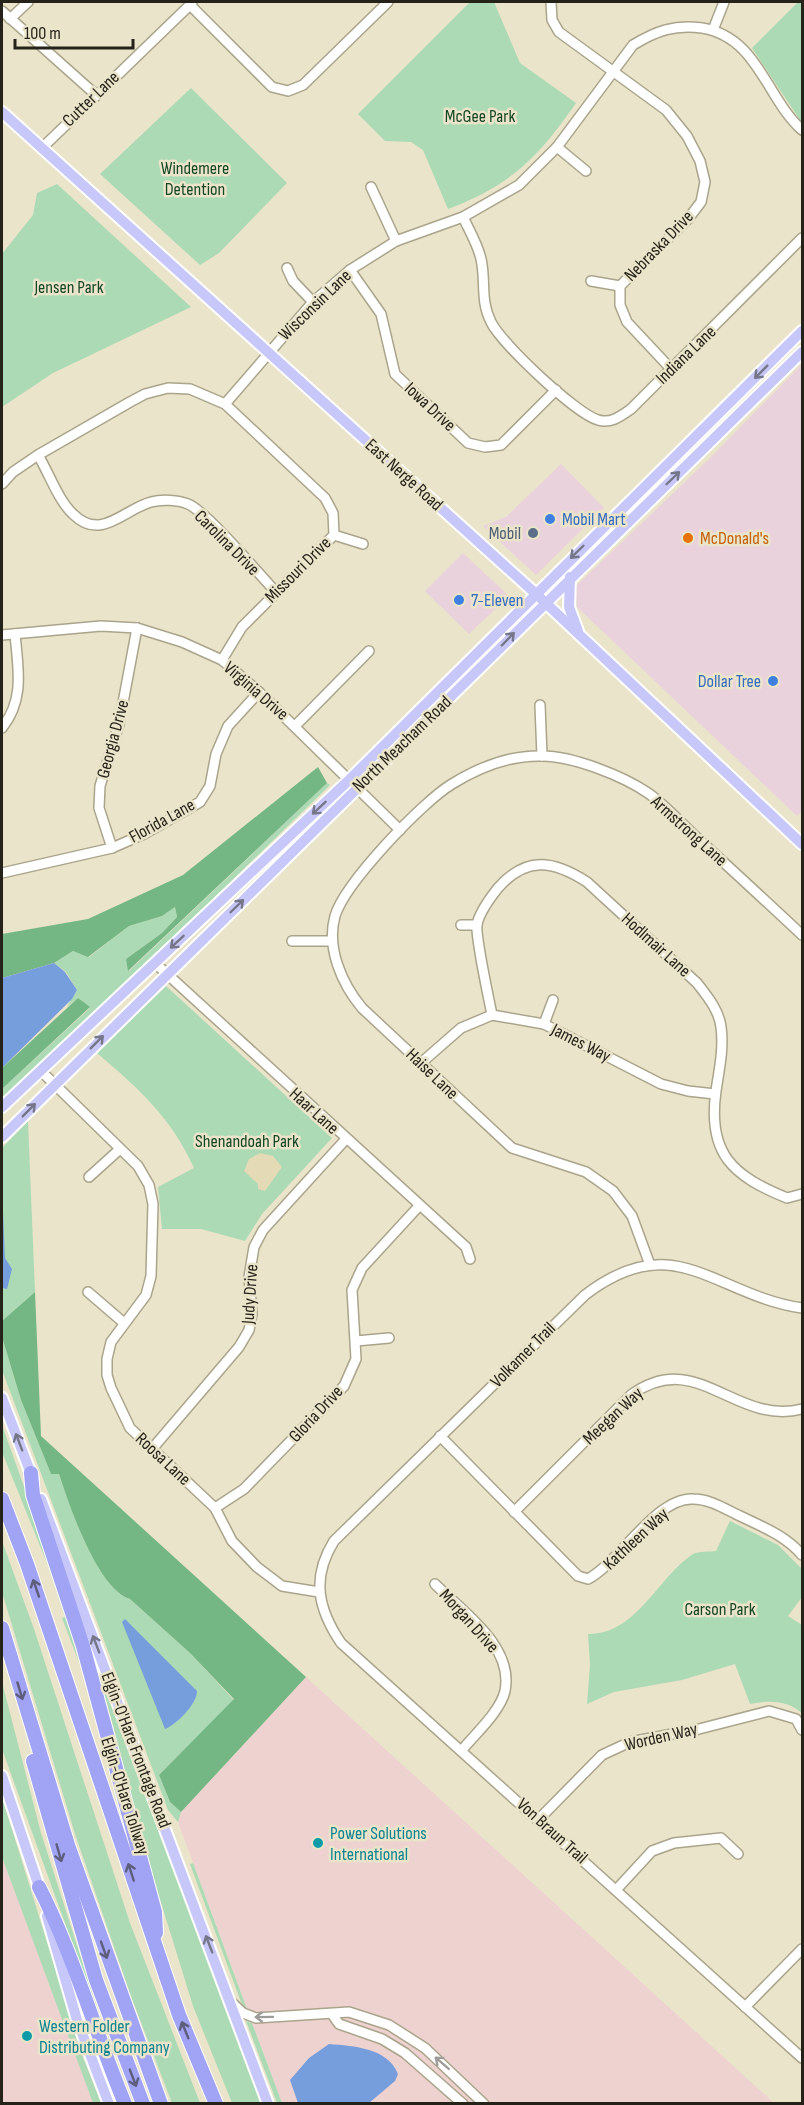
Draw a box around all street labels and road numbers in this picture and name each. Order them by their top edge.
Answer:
street label: Cutter Lane [58,67,124,131]
street label: Nebraska Drive [620,206,698,286]
street label: Wisconsin Lane [274,265,356,345]
street label: Indiana Lane [652,321,720,389]
street label: Iowa Drive [400,378,460,436]
street label: East Nerge Road [361,435,447,515]
street label: Carolina Drive [190,506,264,580]
street label: Missouri Drive [261,533,335,607]
street label: Virginia Drive [219,657,293,725]
street label: North Meacham Road [348,692,456,796]
street label: Georgia Drive [92,698,134,780]
street label: Armstrong Lane [646,791,731,871]
street label: Florida Lane [125,794,199,848]
street label: Hodlmair Lane [617,908,695,982]
street label: James Way [547,1019,614,1067]
street label: Haise Lane [402,1044,462,1104]
street label: Haar Lane [285,1083,343,1139]
street label: Judy Drive [237,1263,263,1326]
street label: Volkamer Trail [486,1318,560,1392]
street label: Gloria Drive [285,1381,347,1447]
street label: Meegan Way [579,1383,647,1449]
street label: Roosa Lane [131,1428,195,1490]
street label: Kathleen Way [599,1503,673,1574]
street label: Morgan Drive [435,1585,503,1657]
street label: Elgin-O'Hare Frontage Road [97,1669,175,1831]
street label: Worden Way [623,1718,699,1756]
street label: Elgin-O'Hare Tollway [96,1735,154,1857]
street label: Von Braun Trail [512,1794,592,1868]

